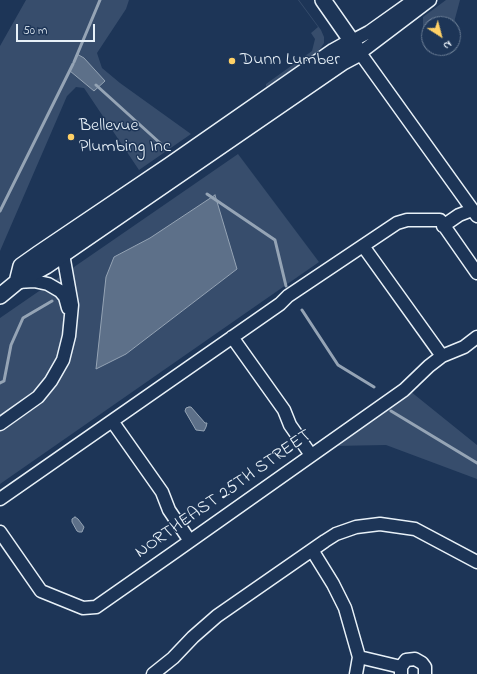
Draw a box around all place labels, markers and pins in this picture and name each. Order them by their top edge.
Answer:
place label: Dunn Lumber [240,50,340,72]
marker: Dunn Lumber [227,56,237,66]
place label: Bellevue Plumbing Inc [79,116,171,158]
marker: Bellevue Plumbing Inc [66,132,76,142]

